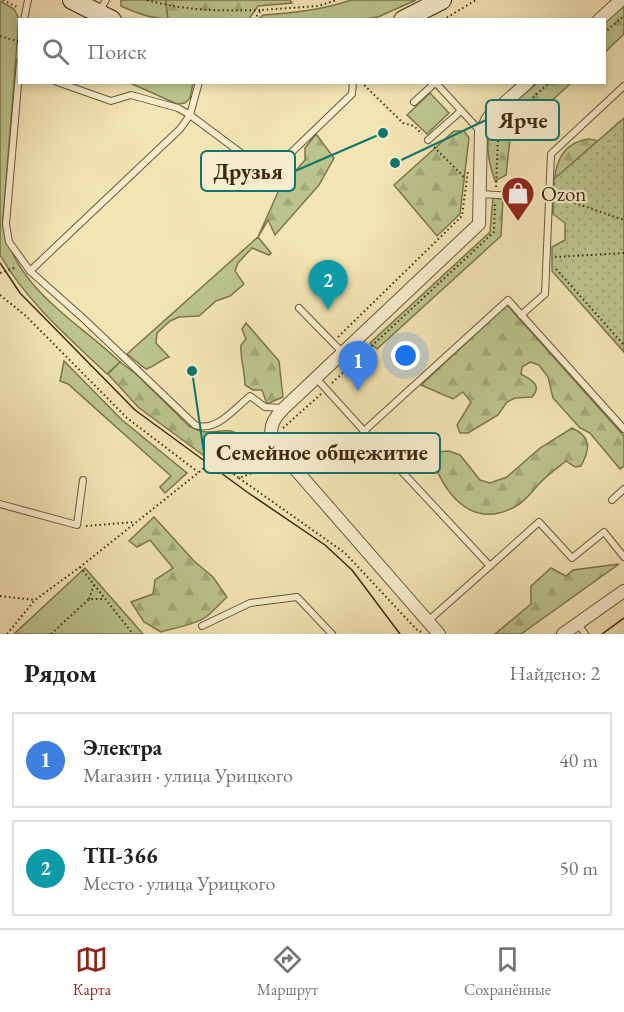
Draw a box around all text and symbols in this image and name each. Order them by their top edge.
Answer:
search box [18,18,606,84]
icon: search [39,35,72,68]
text: Поиск [87,37,147,66]
callout: Ярче [486,100,559,140]
text: Ярче [497,106,548,135]
callout: Друзья [201,151,295,191]
text: Друзья [213,157,283,186]
shop icon: Ozon [500,175,536,222]
place label: Ozon [541,180,586,207]
pin: 2 [308,260,348,310]
your location [391,341,420,370]
pin: 1 [338,342,378,391]
callout: Семейное общежитие [204,433,440,473]
text: Семейное общежитие [216,438,428,467]
text: Рядом [24,656,97,690]
text: Найдено: 2 [509,660,600,686]
text: Электра [83,733,162,762]
text: 1 [40,747,51,773]
text: 40 m [559,747,598,773]
text: Магазин · улица Урицкого [83,762,293,788]
text: ТП-366 [83,841,158,870]
text: 2 [40,855,51,881]
text: 50 m [559,855,598,881]
text: Место · улица Урицкого [83,870,275,896]
tab: Карта [73,943,111,1000]
tab: Маршрут [257,943,318,1000]
tab: Сохранённые [464,943,551,1000]

